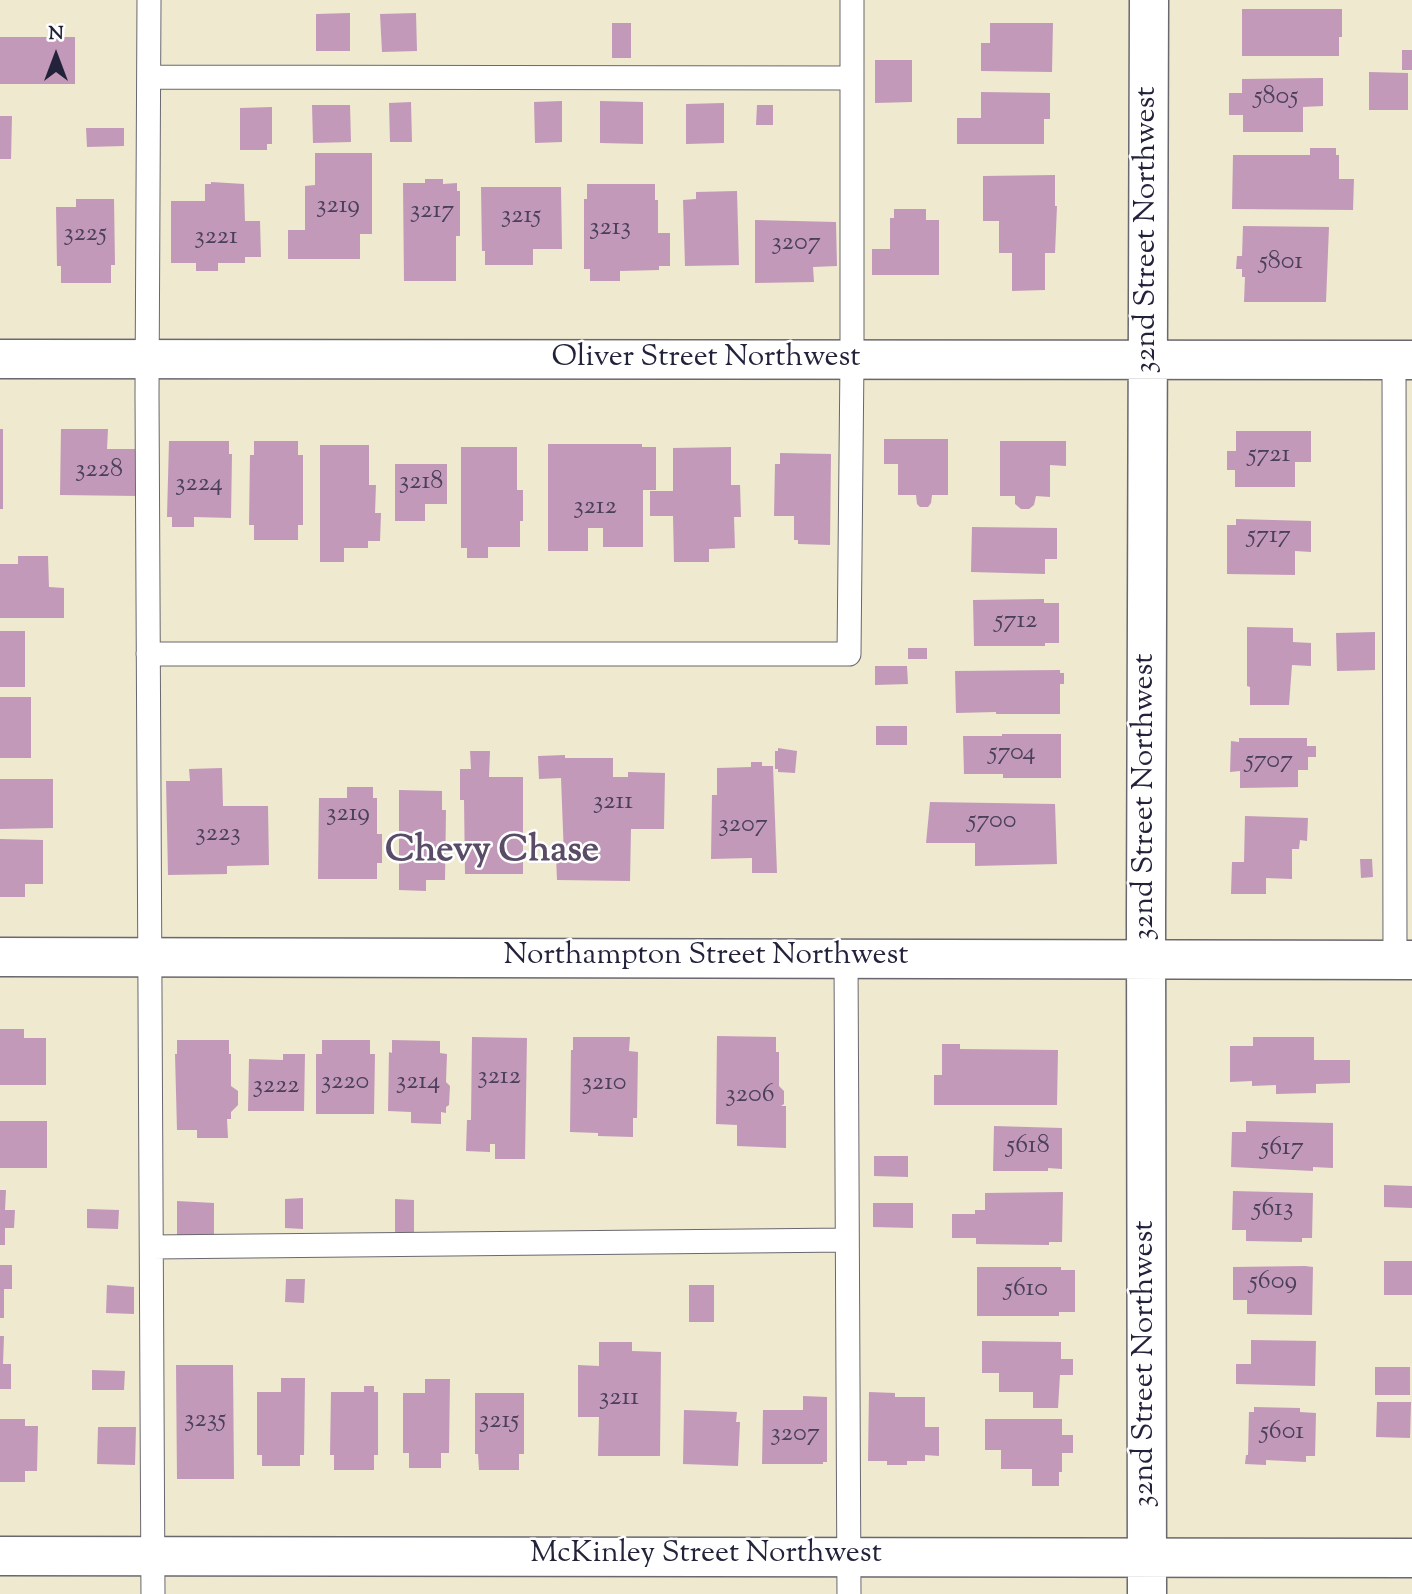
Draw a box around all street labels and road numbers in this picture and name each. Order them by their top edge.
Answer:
street label: 32nd Street Northwest [1131,86,1167,374]
street label: Oliver Street Northwest [552,342,860,378]
street label: 32nd Street Northwest [1129,653,1165,941]
street label: Northampton Street Northwest [504,940,908,976]
street label: 32nd Street Northwest [1129,1220,1165,1508]
street label: McKinley Street Northwest [530,1538,882,1574]

